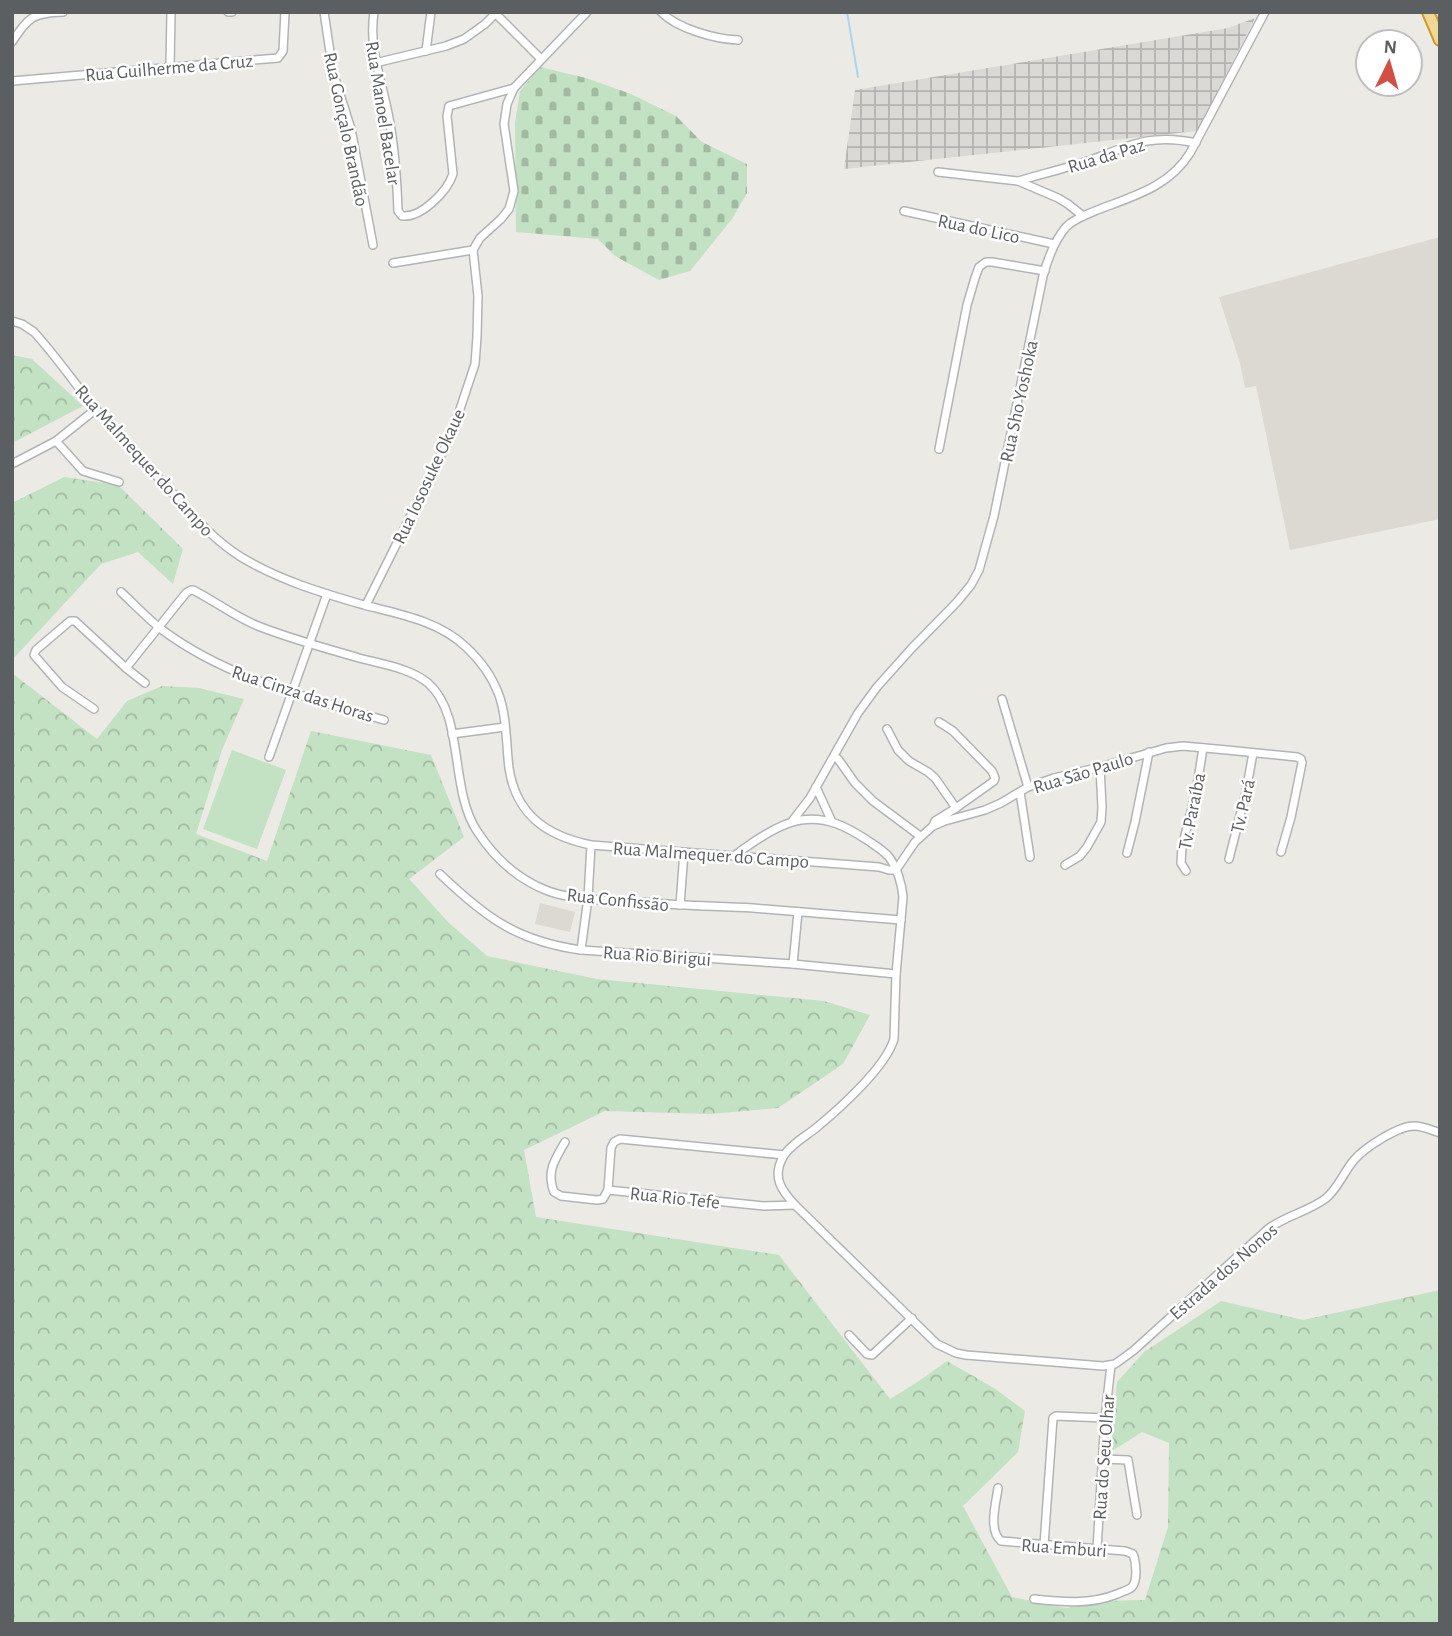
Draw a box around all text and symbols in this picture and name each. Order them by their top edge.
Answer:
north arrow [1354,28,1424,98]
text: N [1383,38,1398,58]
street label: Rua Manoel Bacelar [362,40,403,186]
street label: Rua Gonçalo Brandão [320,51,371,208]
street label: Rua Guilherme da Cruz [84,52,254,85]
street label: Rua da Paz [1066,136,1147,177]
street label: Rua do Lico [936,212,1021,247]
street label: Rua Sho Yoshoka [997,338,1042,464]
street label: Rua Malmequer do Campo [71,382,217,540]
street label: Rua Iososuke Okaue [390,406,469,547]
street label: Rua Cinza das Horas [229,663,376,726]
street label: Rua São Paulo [1031,749,1136,798]
street label: Tv. Paraíba [1176,771,1209,851]
street label: Tv. Pará [1228,777,1259,835]
street label: Rua Malmequer do Campo [612,839,810,872]
street label: Rua Confissão [566,886,670,915]
street label: Rua Rio Birigui [602,943,712,970]
street label: Rua Rio Tefe [629,1184,721,1213]
street label: Estrada dos Nonos [1166,1220,1282,1324]
street label: Rua do Seu Olhar [1091,1394,1118,1520]
street label: Rua Emburi [1020,1536,1107,1561]

